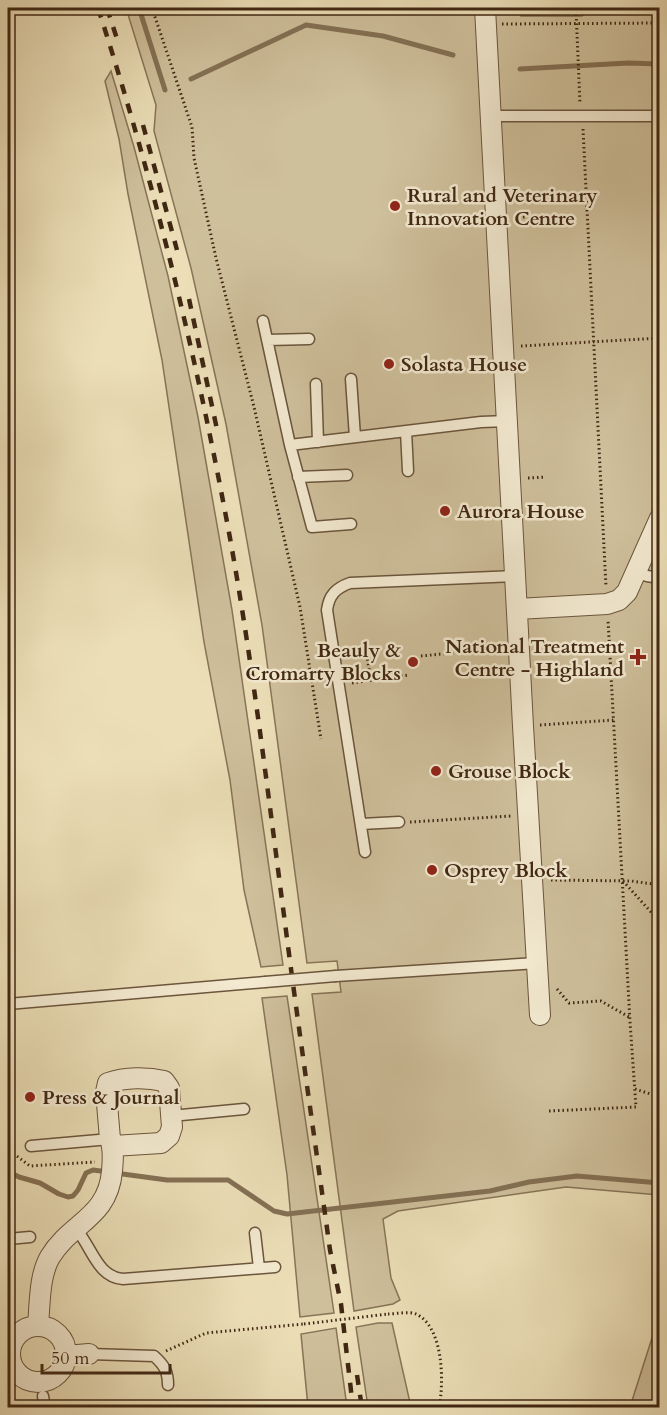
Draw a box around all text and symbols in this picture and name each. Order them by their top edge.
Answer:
place label: Rural and Veterinary Innovation Centre [407,182,598,232]
marker: Rural and Veterinary Innovation Centre [388,199,402,213]
place label: Solasta House [401,351,527,378]
marker: Solasta House [382,357,396,371]
place label: Aurora House [457,498,585,525]
marker: Aurora House [438,504,452,518]
place label: National Treatment Centre - Highland [445,633,625,683]
place label: Beauly & Cromarty Blocks [245,637,401,687]
marker: National Treatment Centre - Highland [629,648,647,666]
marker: Beauly & Cromarty Blocks [406,655,420,669]
place label: Grouse Block [448,758,571,785]
marker: Grouse Block [429,764,443,778]
place label: Osprey Block [444,857,568,884]
marker: Osprey Block [425,863,439,877]
place label: Press & Journal [42,1084,180,1111]
marker: Press & Journal [23,1090,37,1104]
scale bar [42,1337,170,1375]
text: 50 m [51,1346,90,1371]

